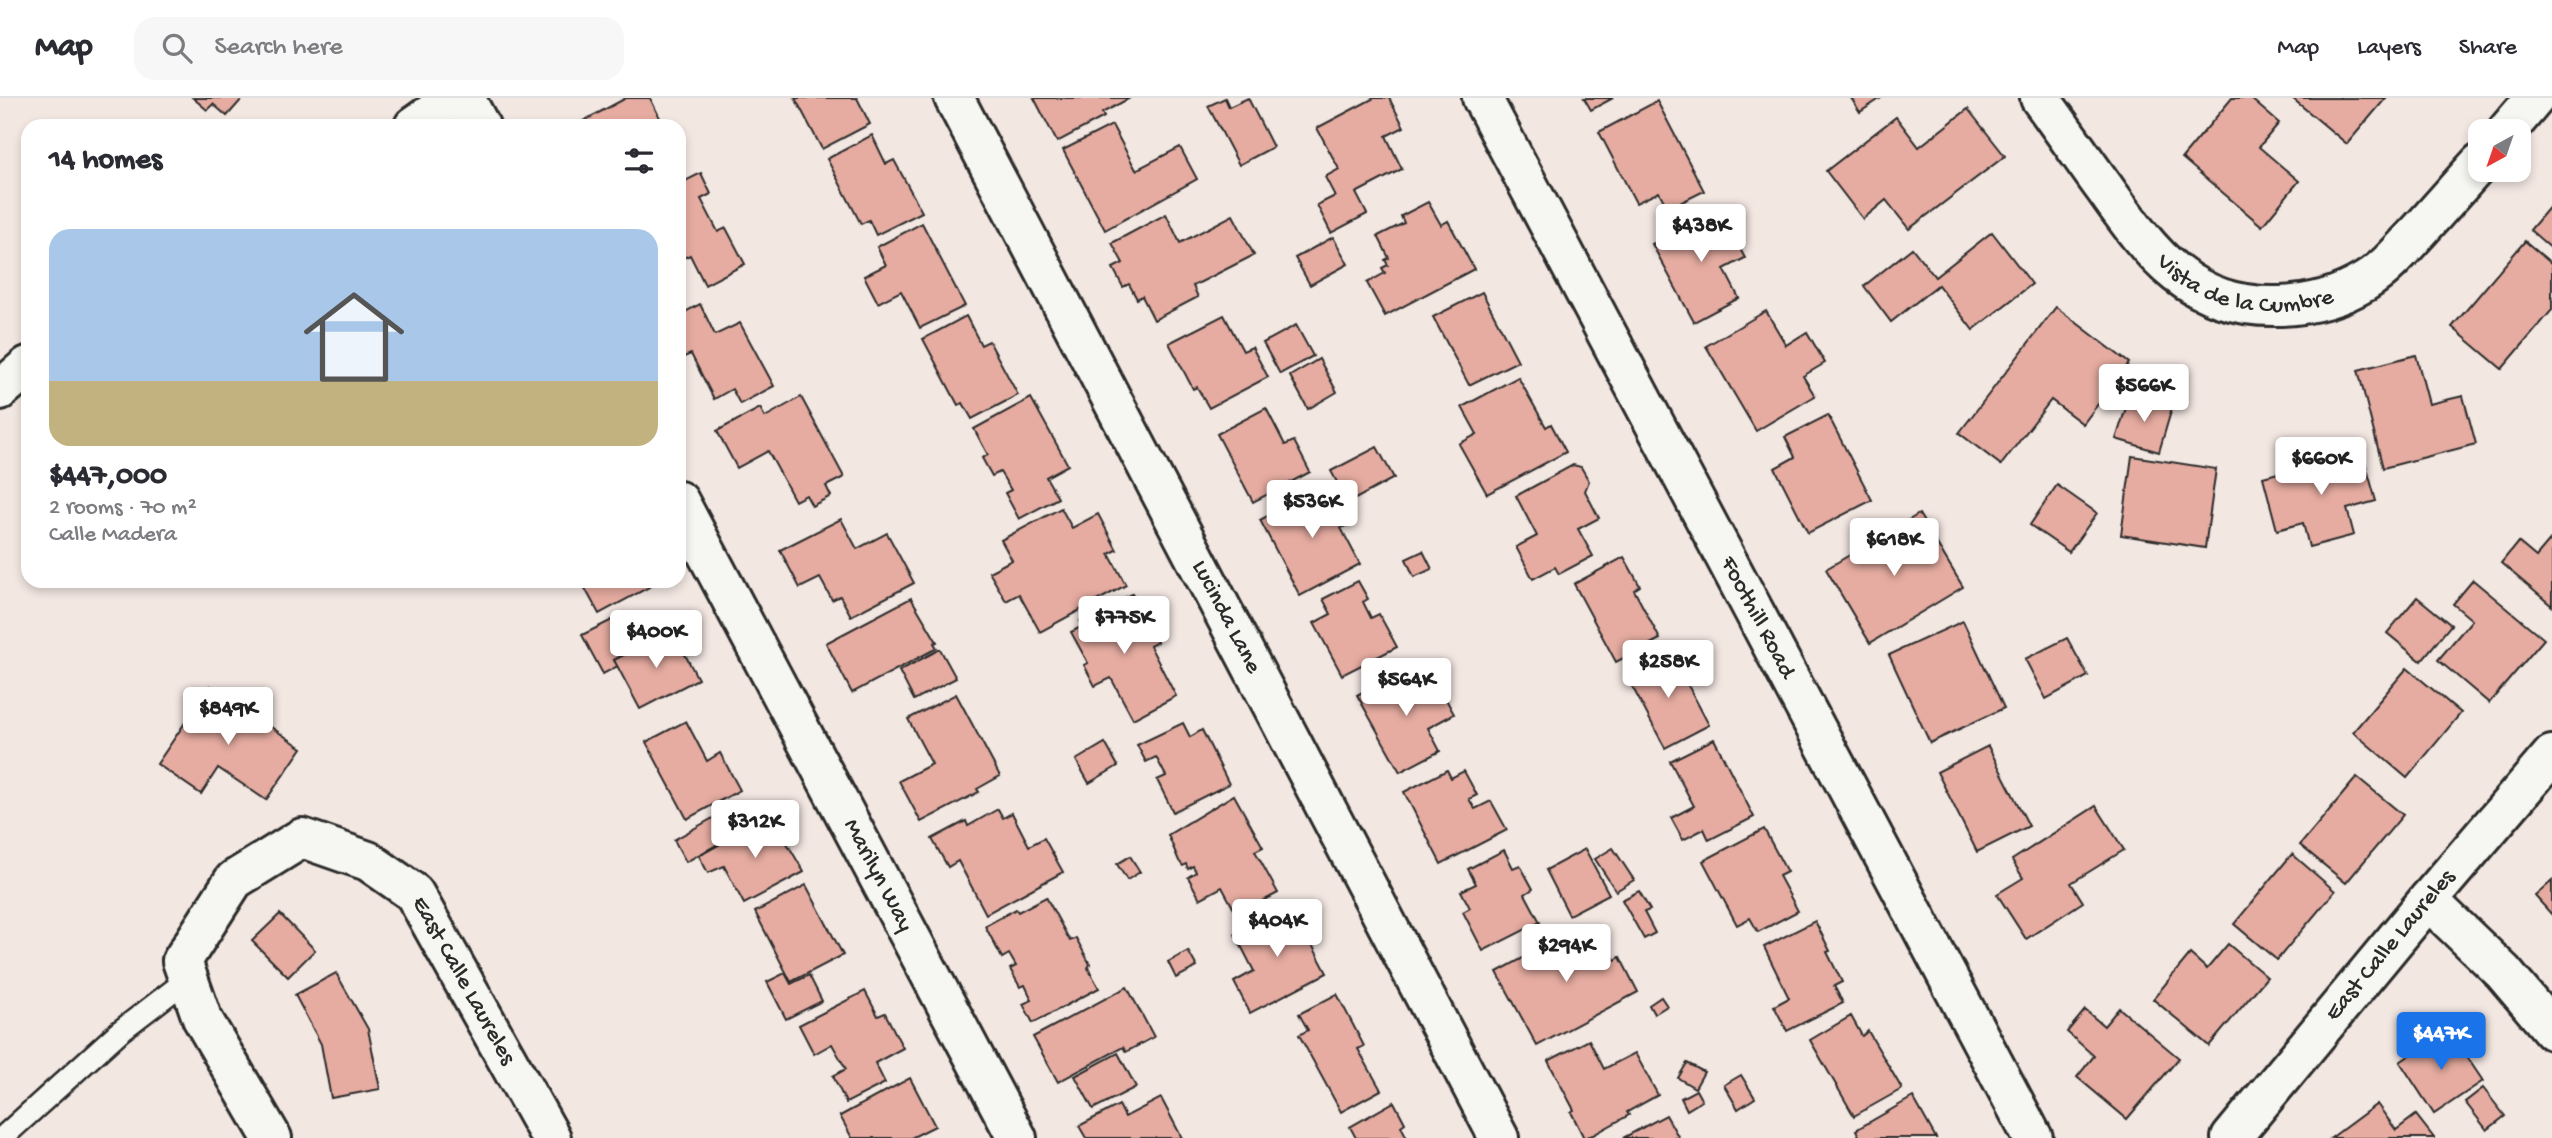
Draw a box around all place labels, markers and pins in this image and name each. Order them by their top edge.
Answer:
pin: $438K [1652,204,1750,264]
pin: $566K [2095,364,2193,424]
pin: $660K [2272,438,2370,497]
pin: $536K [1263,480,1361,540]
pin: $618K [1845,518,1943,578]
pin: $775K [1075,596,1173,656]
pin: $400K [607,610,705,670]
pin: $258K [1619,640,1717,700]
pin: $564K [1357,658,1455,718]
pin: $849K [179,688,277,747]
pin: $312K [706,800,804,860]
pin: $404K [1228,900,1326,959]
pin: $294K [1517,924,1615,984]
pin: $447K [2392,1012,2490,1072]

